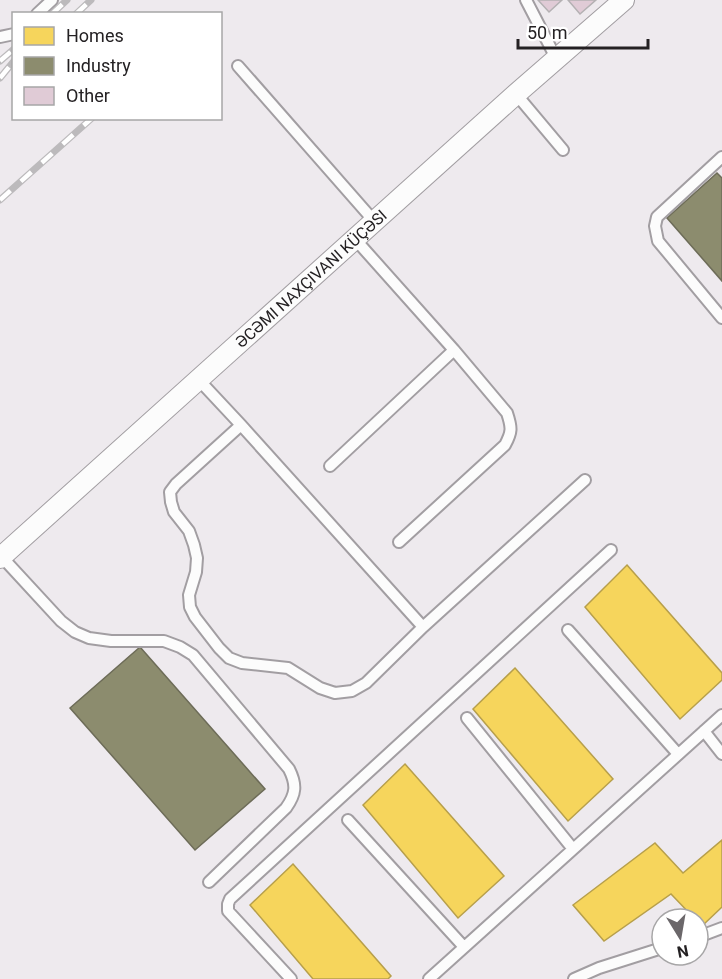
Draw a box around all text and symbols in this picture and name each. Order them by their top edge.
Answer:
legend [12,12,222,120]
scale bar [518,12,648,50]
text: 50 m [527,22,567,43]
text: Homes [66,25,124,46]
text: Industry [66,55,131,76]
text: Other [66,85,110,106]
street label: ƏCƏMI NAXÇIVANI KÜÇƏSI [231,206,390,351]
north arrow [650,907,710,967]
text: N [675,941,690,962]

